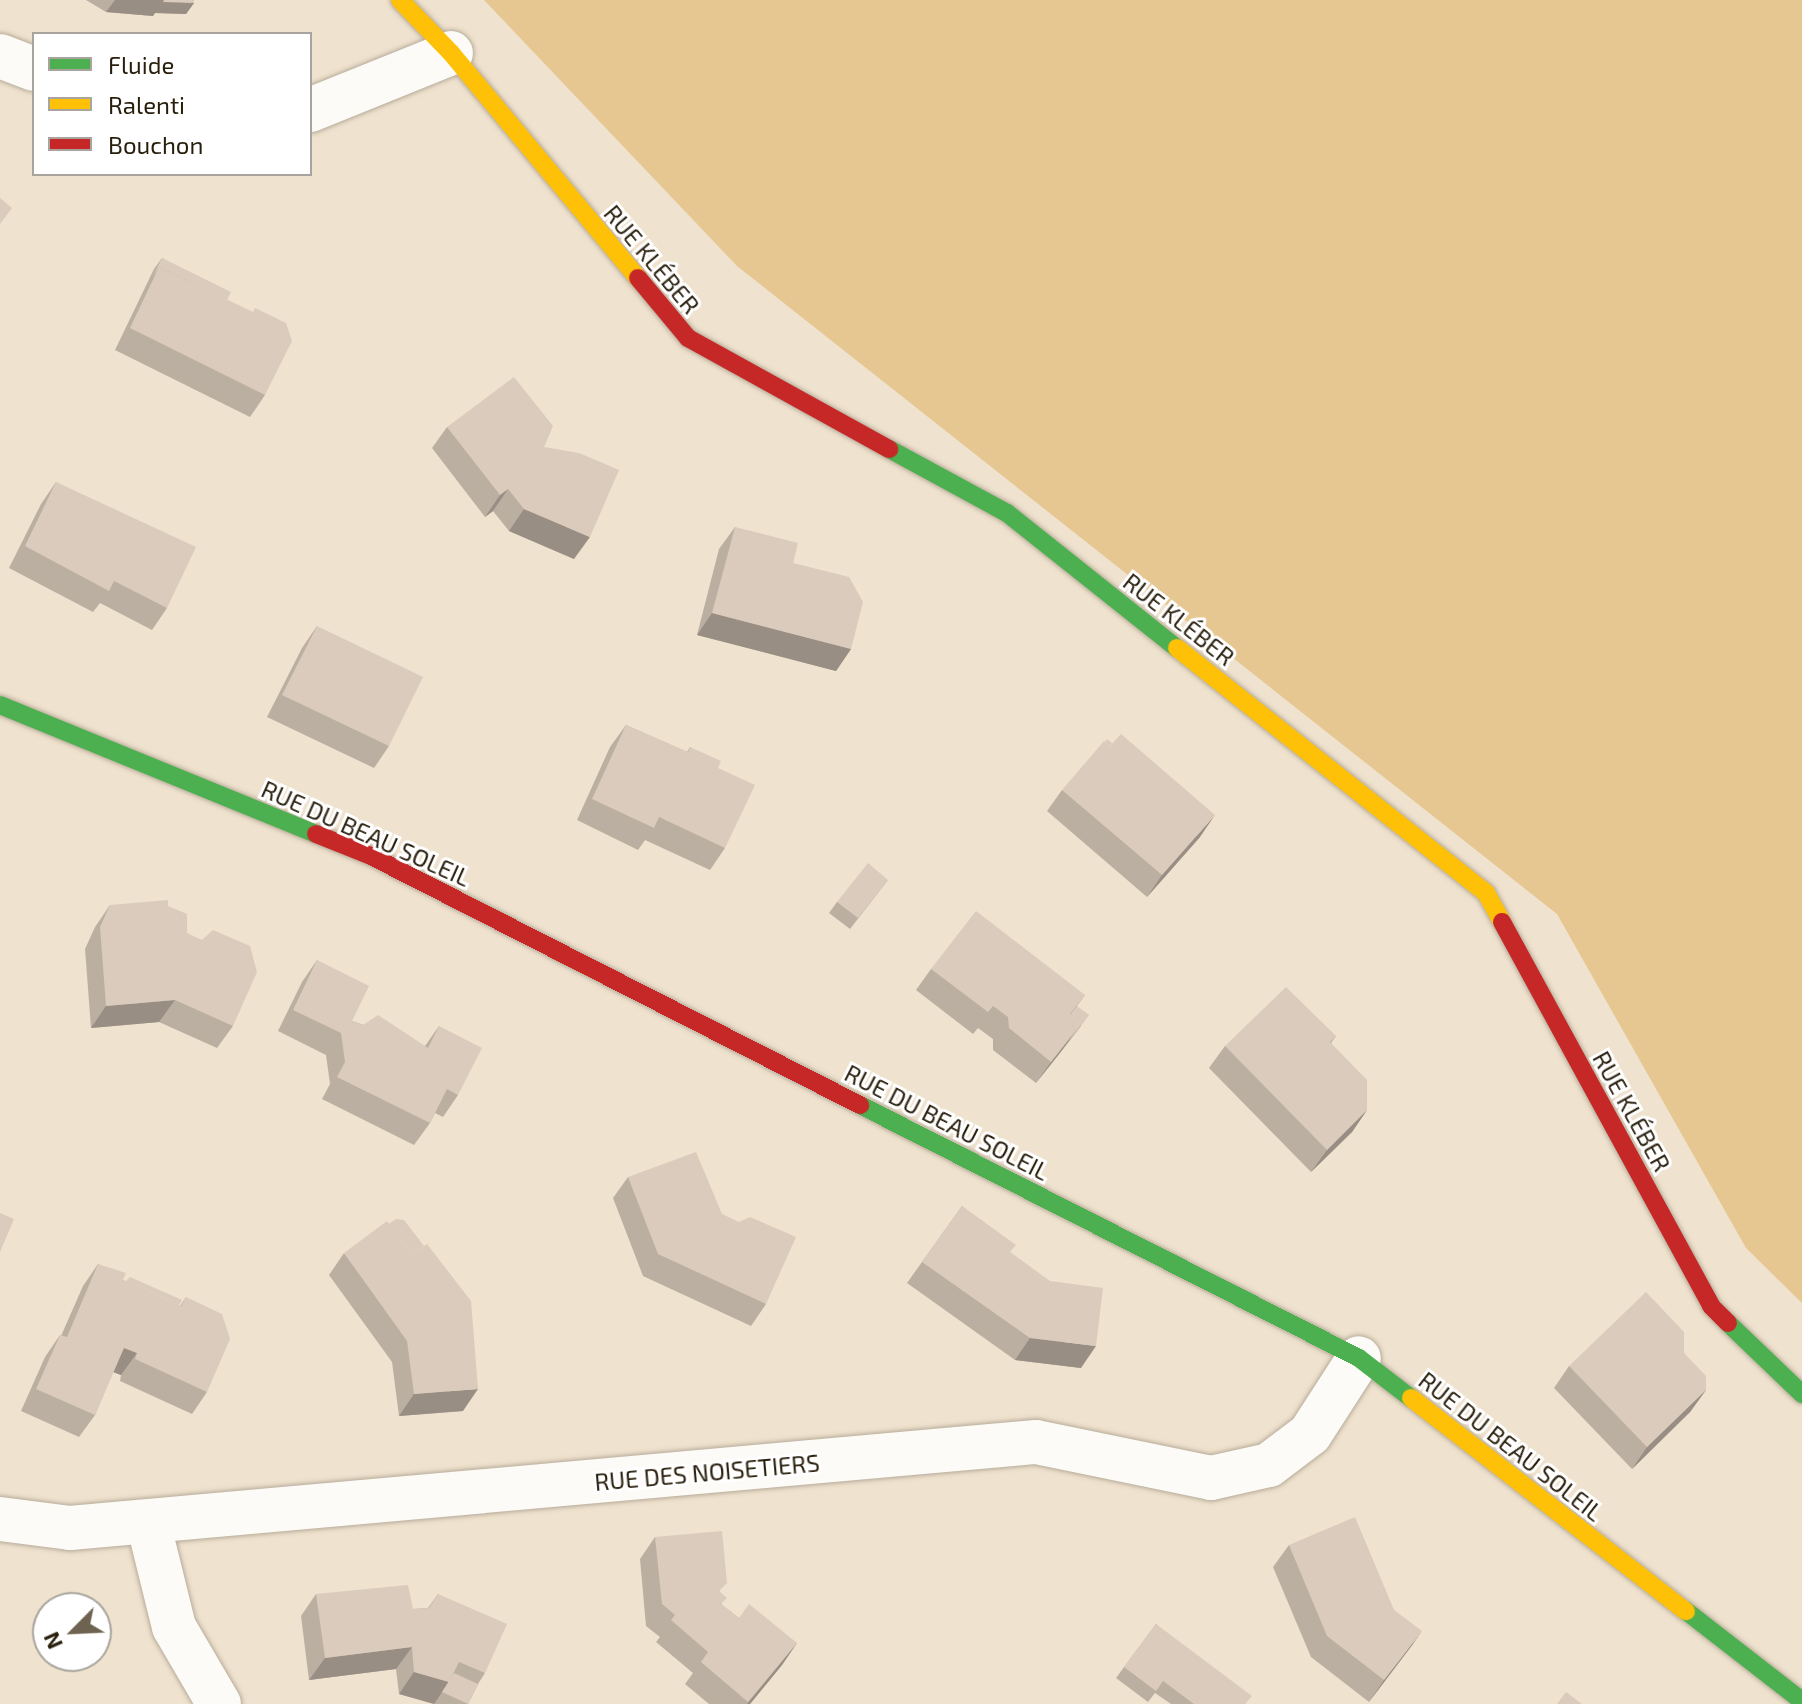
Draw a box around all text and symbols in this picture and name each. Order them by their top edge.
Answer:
legend [32,32,312,176]
text: Fluide [108,50,174,79]
text: Ralenti [108,90,185,119]
text: Bouchon [108,130,203,159]
street label: RUE KLÉBER [598,199,706,319]
street label: RUE KLÉBER [1118,567,1240,671]
street label: RUE DU BEAU SOLEIL [257,774,475,892]
street label: RUE KLÉBER [1587,1046,1677,1176]
street label: RUE DU BEAU SOLEIL [840,1058,1054,1186]
street label: RUE DU BEAU SOLEIL [1413,1365,1609,1527]
street label: RUE DES NOISETIERS [593,1448,821,1496]
north arrow [32,1592,112,1672]
text: N [37,1628,67,1654]

